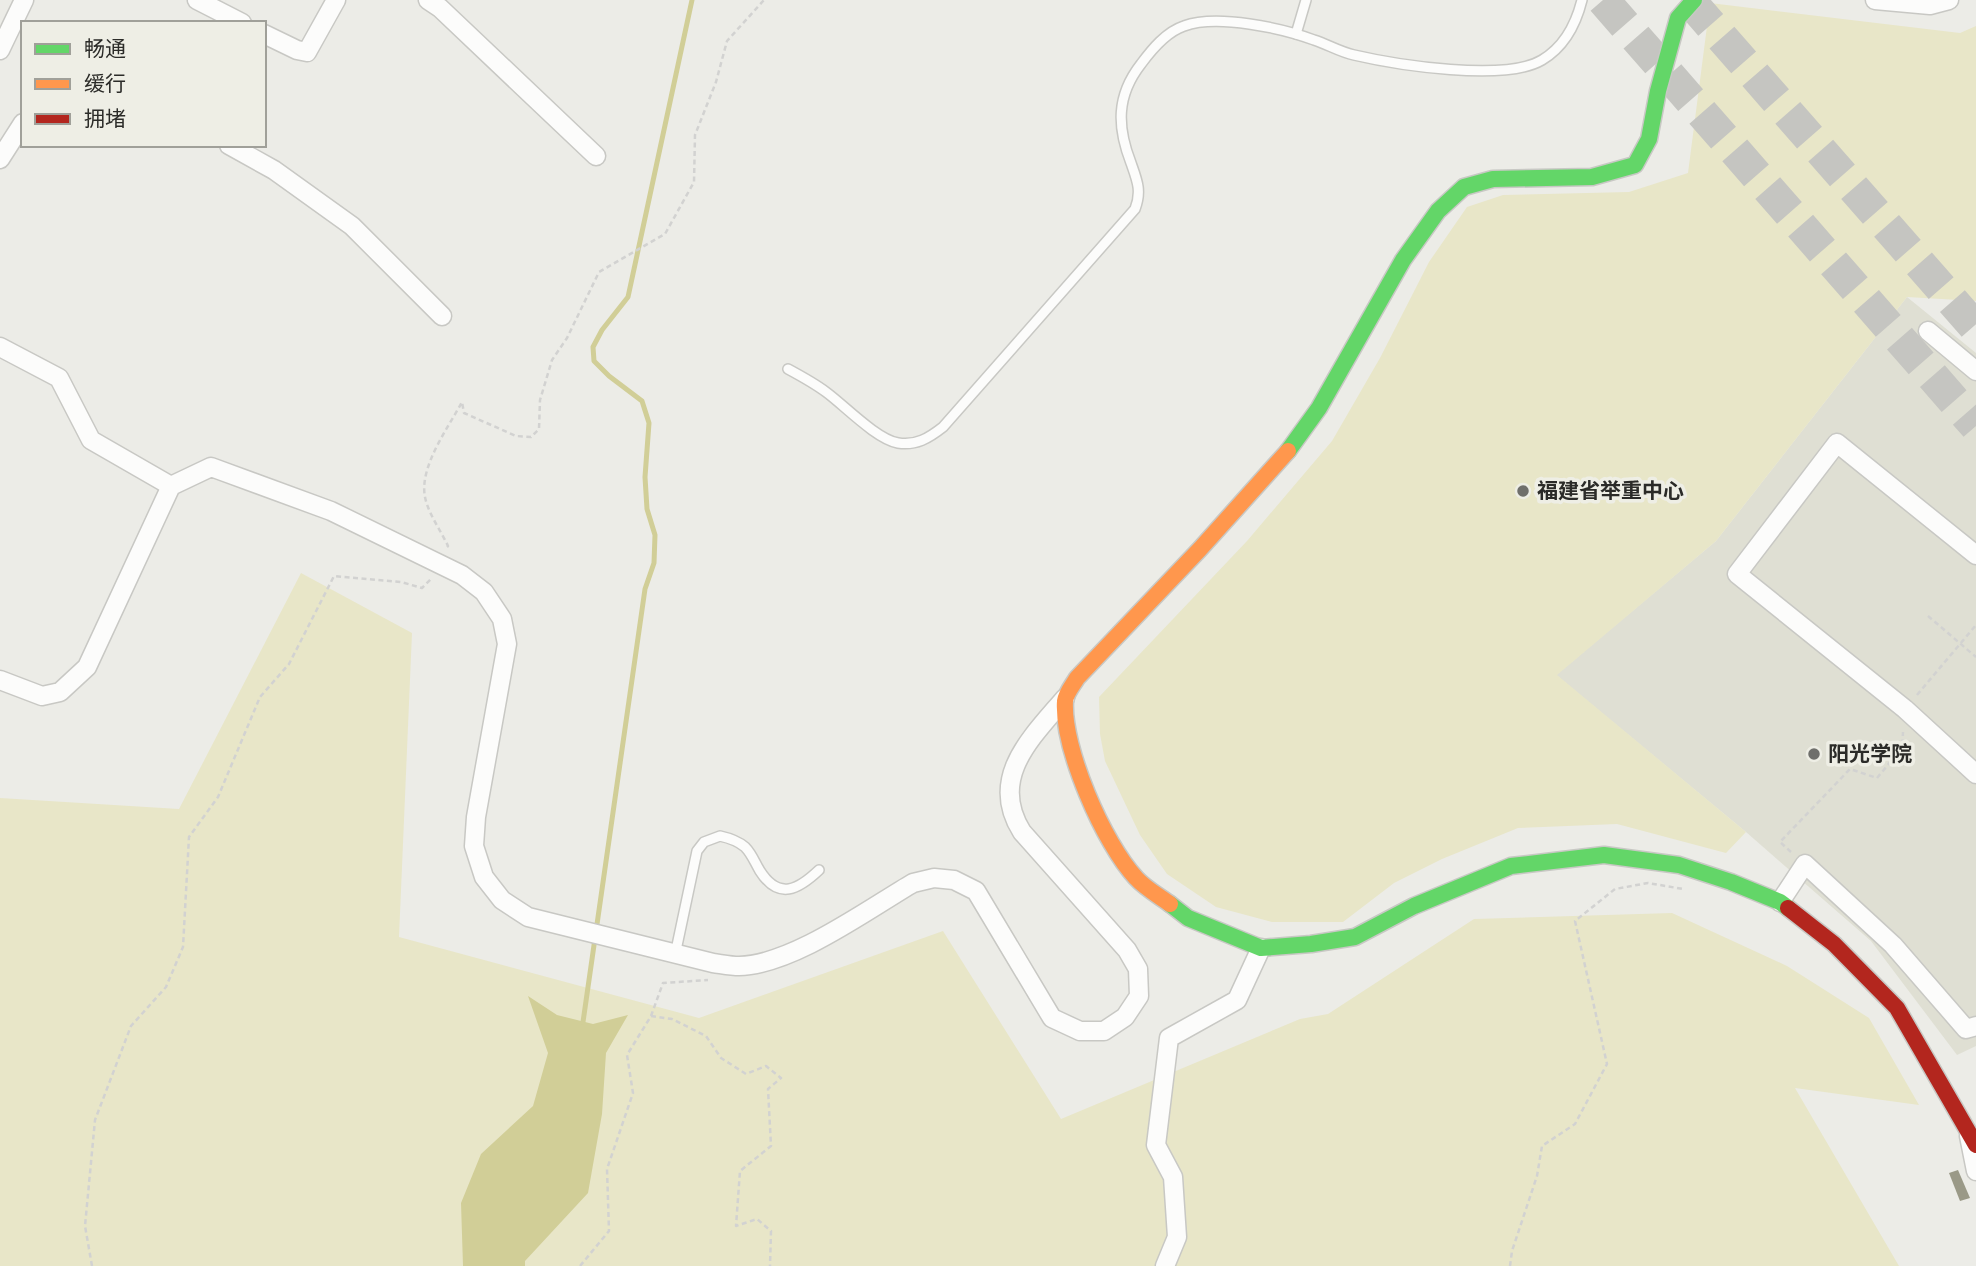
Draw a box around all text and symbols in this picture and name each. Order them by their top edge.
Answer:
legend [21,21,266,147]
text: 畅通 [84,36,126,62]
text: 缓行 [84,71,126,97]
text: 拥堵 [84,106,126,132]
place label: 福建省举重中心 [1537,478,1684,504]
marker: 福建省举重中心 [1515,483,1531,499]
place label: 阳光学院 [1828,741,1912,767]
marker: 阳光学院 [1806,746,1822,762]

